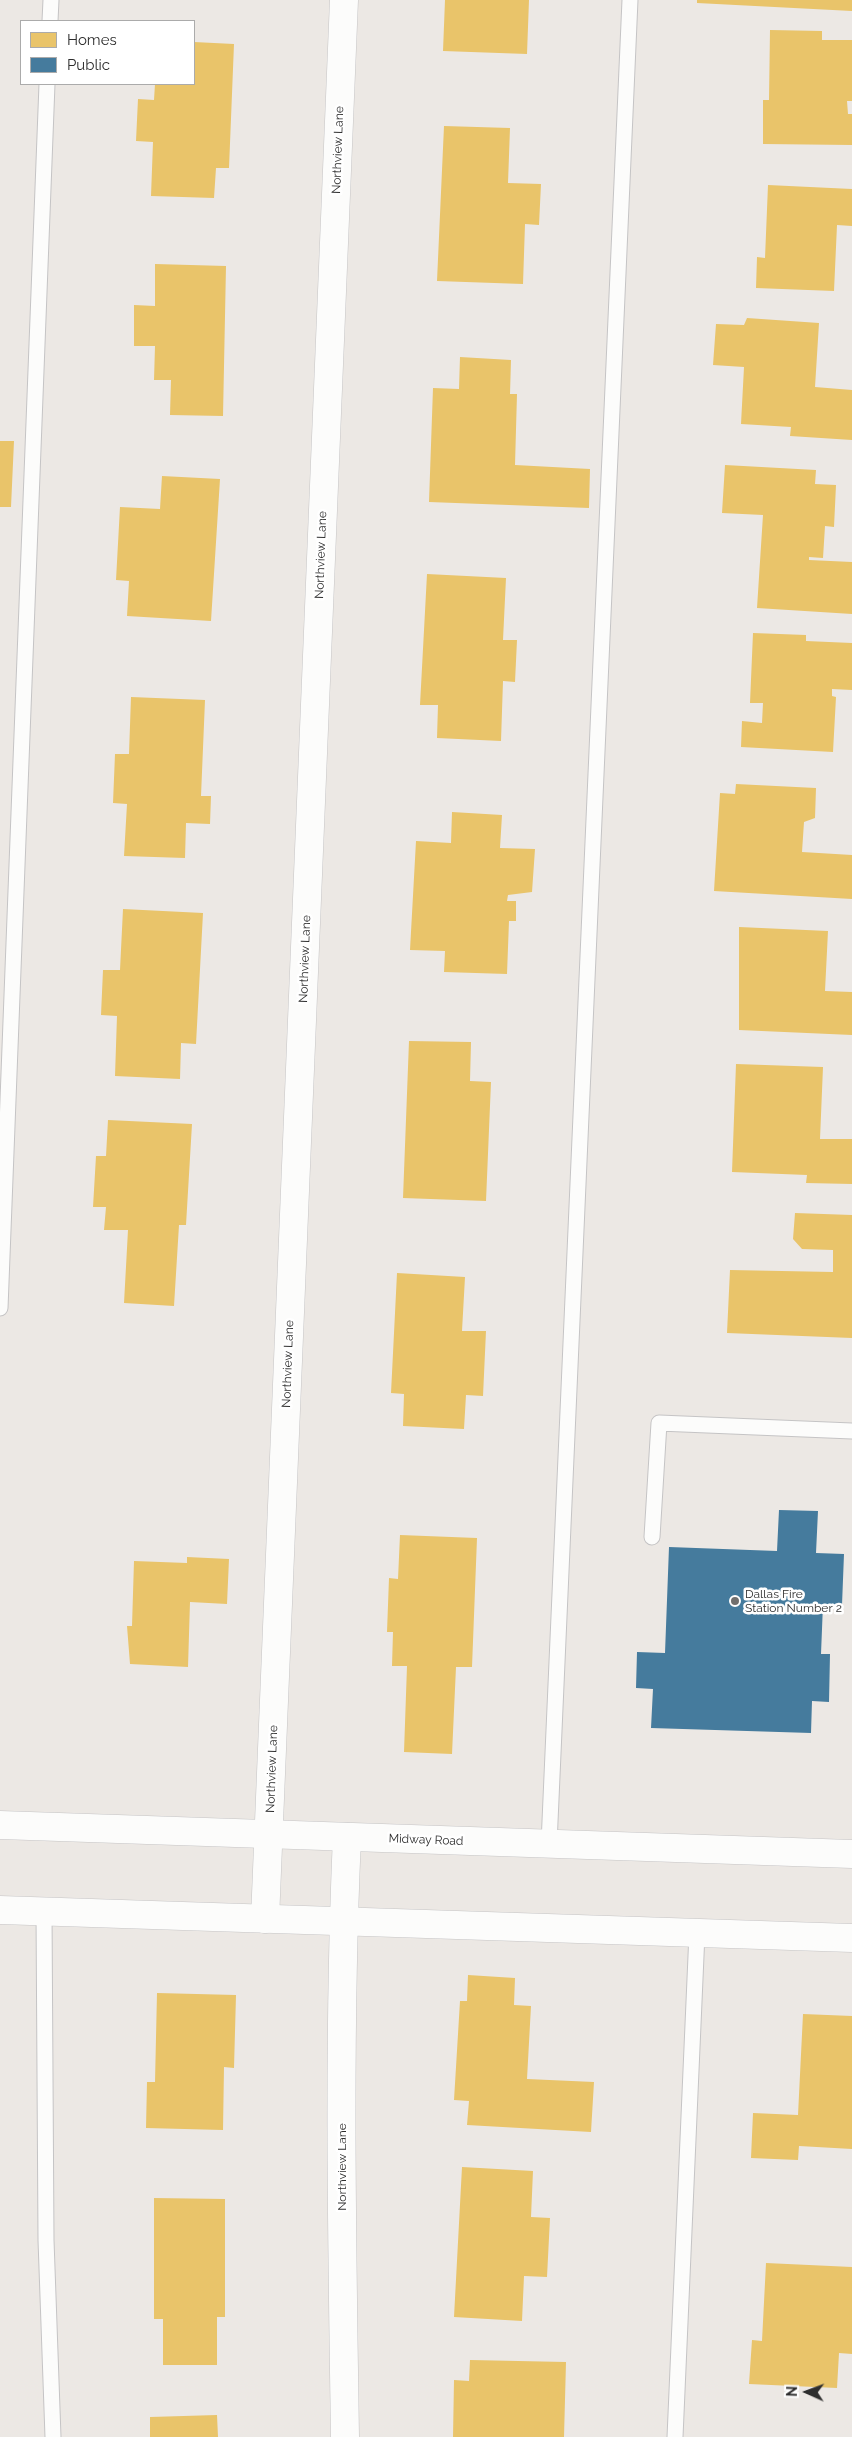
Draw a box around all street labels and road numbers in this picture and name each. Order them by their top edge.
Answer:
street label: Northview Lane [329,106,347,194]
street label: Northview Lane [312,511,330,599]
street label: Northview Lane [296,915,314,1003]
street label: Northview Lane [279,1320,297,1408]
street label: Northview Lane [263,1725,281,1813]
street label: Midway Road [388,1831,464,1849]
street label: Northview Lane [335,2123,349,2211]

